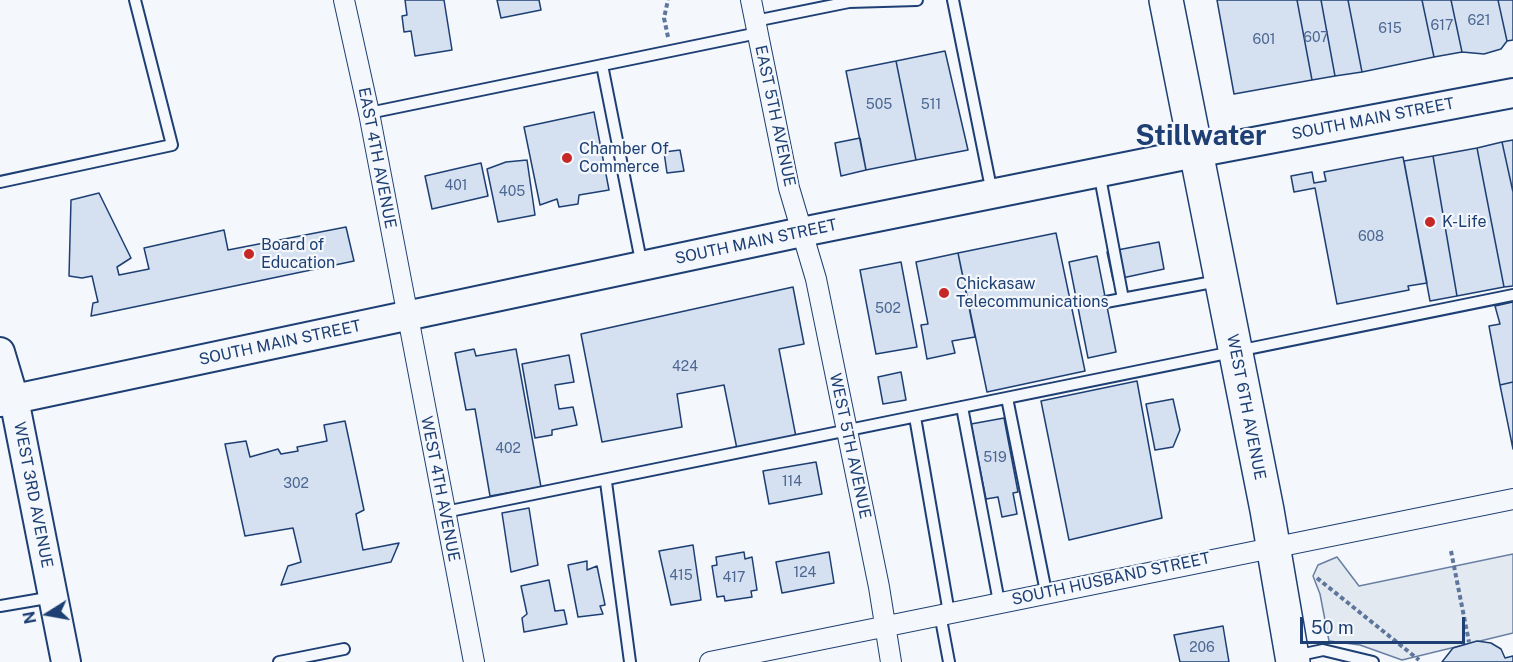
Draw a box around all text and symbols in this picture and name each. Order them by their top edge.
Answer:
house number: 621 [1468,13,1490,29]
house number: 617 [1431,18,1453,34]
house number: 615 [1378,21,1402,37]
house number: 607 [1303,30,1329,46]
house number: 601 [1253,32,1275,48]
street label: EAST 5TH AVENUE [751,44,799,188]
street label: EAST 4TH AVENUE [354,86,400,230]
street label: SOUTH MAIN STREET [1290,94,1456,144]
house number: 505 [866,97,892,113]
house number: 511 [921,97,941,113]
district label: Stillwater [1135,119,1267,153]
place label: Chamber Of Commerce [579,139,669,177]
marker: Chamber Of Commerce [560,151,574,165]
house number: 401 [444,178,468,194]
house number: 405 [499,184,525,200]
place label: K-Life [1442,212,1487,232]
street label: SOUTH MAIN STREET [673,215,839,269]
marker: K-Life [1423,215,1437,229]
house number: 608 [1358,229,1384,245]
place label: Board of Education [261,235,335,273]
marker: Board of Education [242,247,256,261]
place label: Chickasaw Telecommunications [956,274,1108,312]
marker: Chickasaw Telecommunications [937,286,951,300]
house number: 502 [875,301,901,317]
street label: SOUTH MAIN STREET [197,316,363,370]
street label: WEST 6TH AVENUE [1222,332,1270,482]
house number: 424 [672,359,698,375]
street label: WEST 5TH AVENUE [825,371,875,521]
street label: WEST 4TH AVENUE [416,415,464,563]
street label: WEST 3RD AVENUE [9,420,57,570]
house number: 402 [495,441,521,457]
house number: 519 [983,450,1007,466]
house number: 114 [782,474,802,490]
house number: 302 [283,476,309,492]
street label: SOUTH HUSBAND STREET [1010,549,1212,609]
house number: 124 [794,565,816,581]
house number: 415 [669,568,693,584]
house number: 417 [723,570,745,586]
north arrow [18,584,78,644]
scale bar [1303,605,1468,643]
text: N [19,610,40,625]
text: 50 m [1311,617,1354,638]
house number: 206 [1189,640,1215,656]

